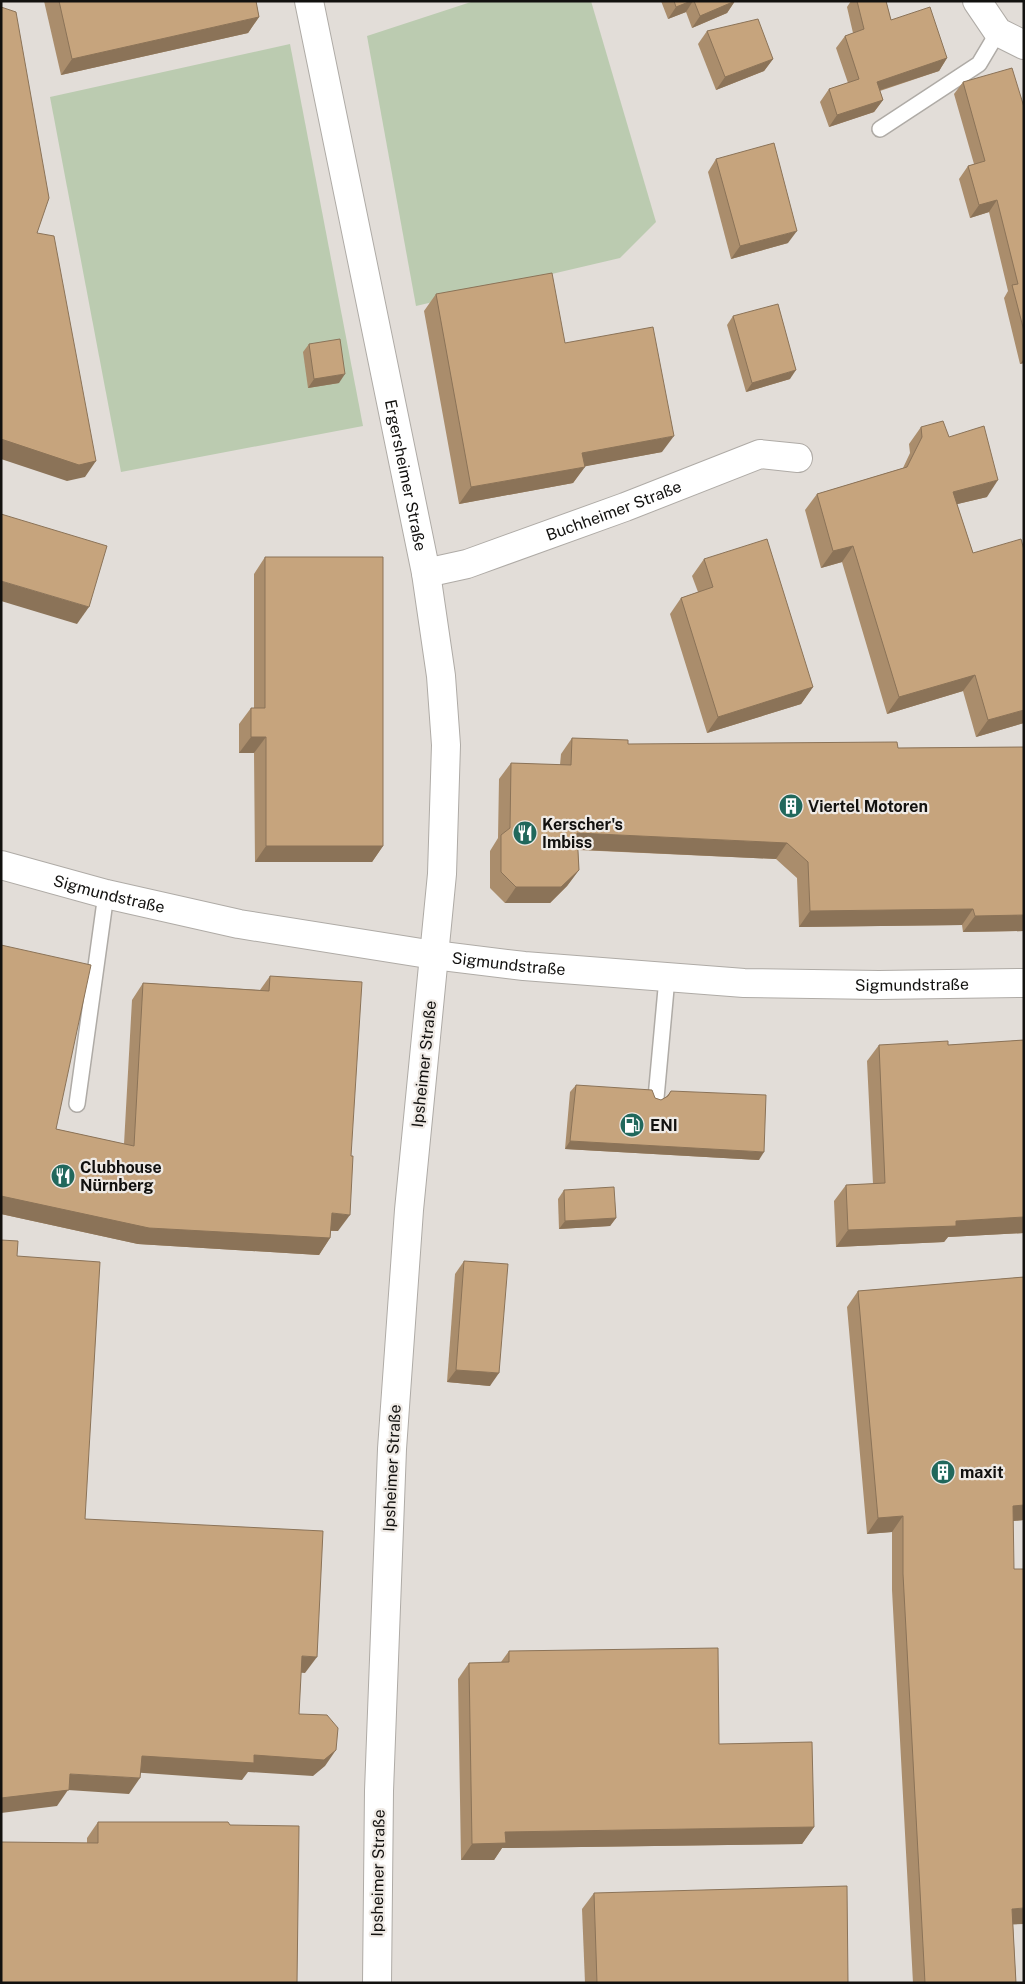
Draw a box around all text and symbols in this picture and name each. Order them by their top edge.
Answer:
street label: Ergersheimer Straße [381,398,431,553]
street label: Buchheimer Straße [543,476,684,544]
building icon: Viertel Motoren [778,793,804,819]
place label: Viertel Motoren [808,797,928,816]
place label: Kerscher's Imbiss [542,815,623,852]
restaurant icon: Kerscher's Imbiss [512,820,538,846]
street label: Sigmundstraße [51,870,167,917]
street label: Sigmundstraße [451,948,566,979]
street label: Sigmundstraße [855,974,969,995]
street label: Ipsheimer Straße [408,1000,440,1128]
fuel station icon: ENI [619,1112,645,1138]
place label: ENI [650,1116,678,1135]
place label: Clubhouse Nürnberg [80,1158,162,1195]
restaurant icon: Clubhouse Nürnberg [50,1163,76,1189]
street label: Ipsheimer Straße [379,1404,405,1532]
building icon: maxit [930,1459,956,1485]
place label: maxit [960,1463,1004,1482]
street label: Ipsheimer Straße [367,1809,389,1937]

